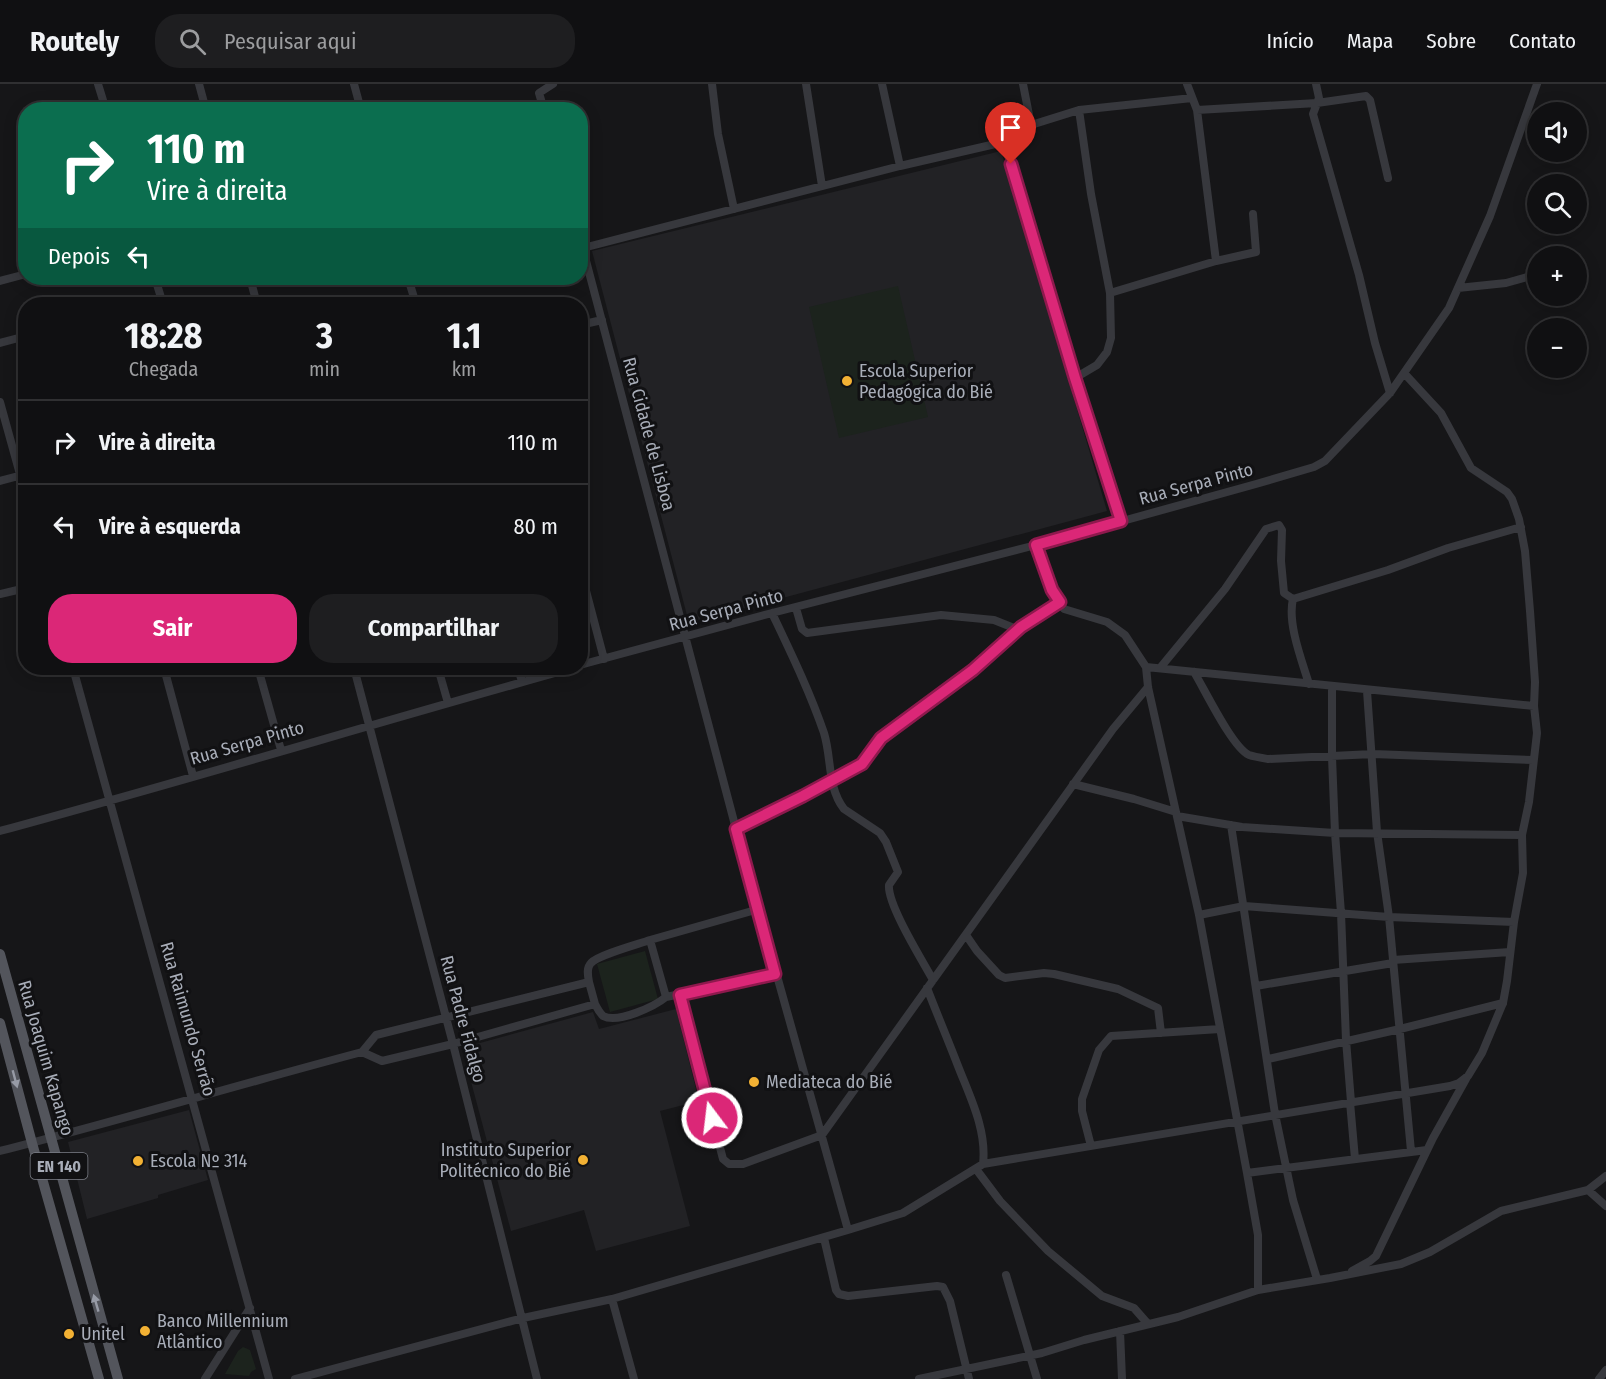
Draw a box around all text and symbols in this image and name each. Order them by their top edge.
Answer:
search box [155,14,575,68]
text: Routely [30,25,119,58]
icon: search [176,25,209,58]
text: Pesquisar aqui [224,28,357,55]
text: Início [1267,28,1314,54]
text: Mapa [1347,28,1393,54]
text: Sobre [1426,28,1476,54]
text: Contato [1509,28,1576,54]
pin [985,102,1036,164]
map controls [1527,102,1587,378]
button: sound [1527,102,1587,162]
icon: arrive [994,111,1027,144]
text: 110 m [147,124,246,174]
icon: right [48,126,126,204]
button: search [1527,174,1587,234]
text: Vire à direita [147,175,287,207]
icon: left [122,240,155,273]
text: Depois [48,243,110,270]
button: + [1527,246,1587,306]
text: 18:28 [124,314,203,358]
text: 3 [316,314,333,358]
text: 1.1 [446,314,482,358]
button: − [1527,318,1587,378]
street label: Rua Cidade de Lisboa [618,355,680,513]
text: Chegada [129,357,198,381]
text: min [309,357,340,381]
text: km [452,357,476,381]
place label: Escola Superior Pedagógica do Bié [859,360,993,403]
marker: Escola Superior Pedagógica do Bié [840,374,854,388]
icon: right [48,426,81,459]
text: Vire à direita [99,429,215,456]
text: 110 m [508,429,558,456]
street label: Rua Serpa Pinto [1136,458,1256,510]
icon: left [48,510,81,543]
text: Vire à esquerda [99,513,241,540]
text: 80 m [513,513,558,540]
street label: Rua Serpa Pinto [666,584,786,636]
button: Sair [48,594,297,663]
button: Compartilhar [309,594,558,663]
street label: Rua Serpa Pinto [188,716,306,770]
street label: Rua Raimundo Serrão [155,939,221,1099]
street label: Rua Padre Fidalgo [435,953,491,1085]
street label: Rua Joaquim Kapango [13,978,79,1138]
one-way arrow [11,1071,20,1089]
place label: Mediateca do Bié [766,1071,893,1093]
marker: Mediateca do Bié [747,1075,761,1089]
position arrow [680,1086,744,1150]
place label: Instituto Superior Politécnico do Bié [439,1139,572,1182]
place label: Escola Nº 314 [150,1150,248,1172]
road number: EN 140 [31,1153,88,1179]
marker: Instituto Superior Politécnico do Bié [576,1153,590,1167]
marker: Escola Nº 314 [131,1154,145,1168]
one-way arrow [91,1293,101,1312]
place label: Banco Millennium Atlântico [157,1310,289,1353]
place label: Unitel [81,1323,125,1345]
marker: Banco Millennium Atlântico [138,1324,152,1338]
marker: Unitel [62,1327,76,1341]

